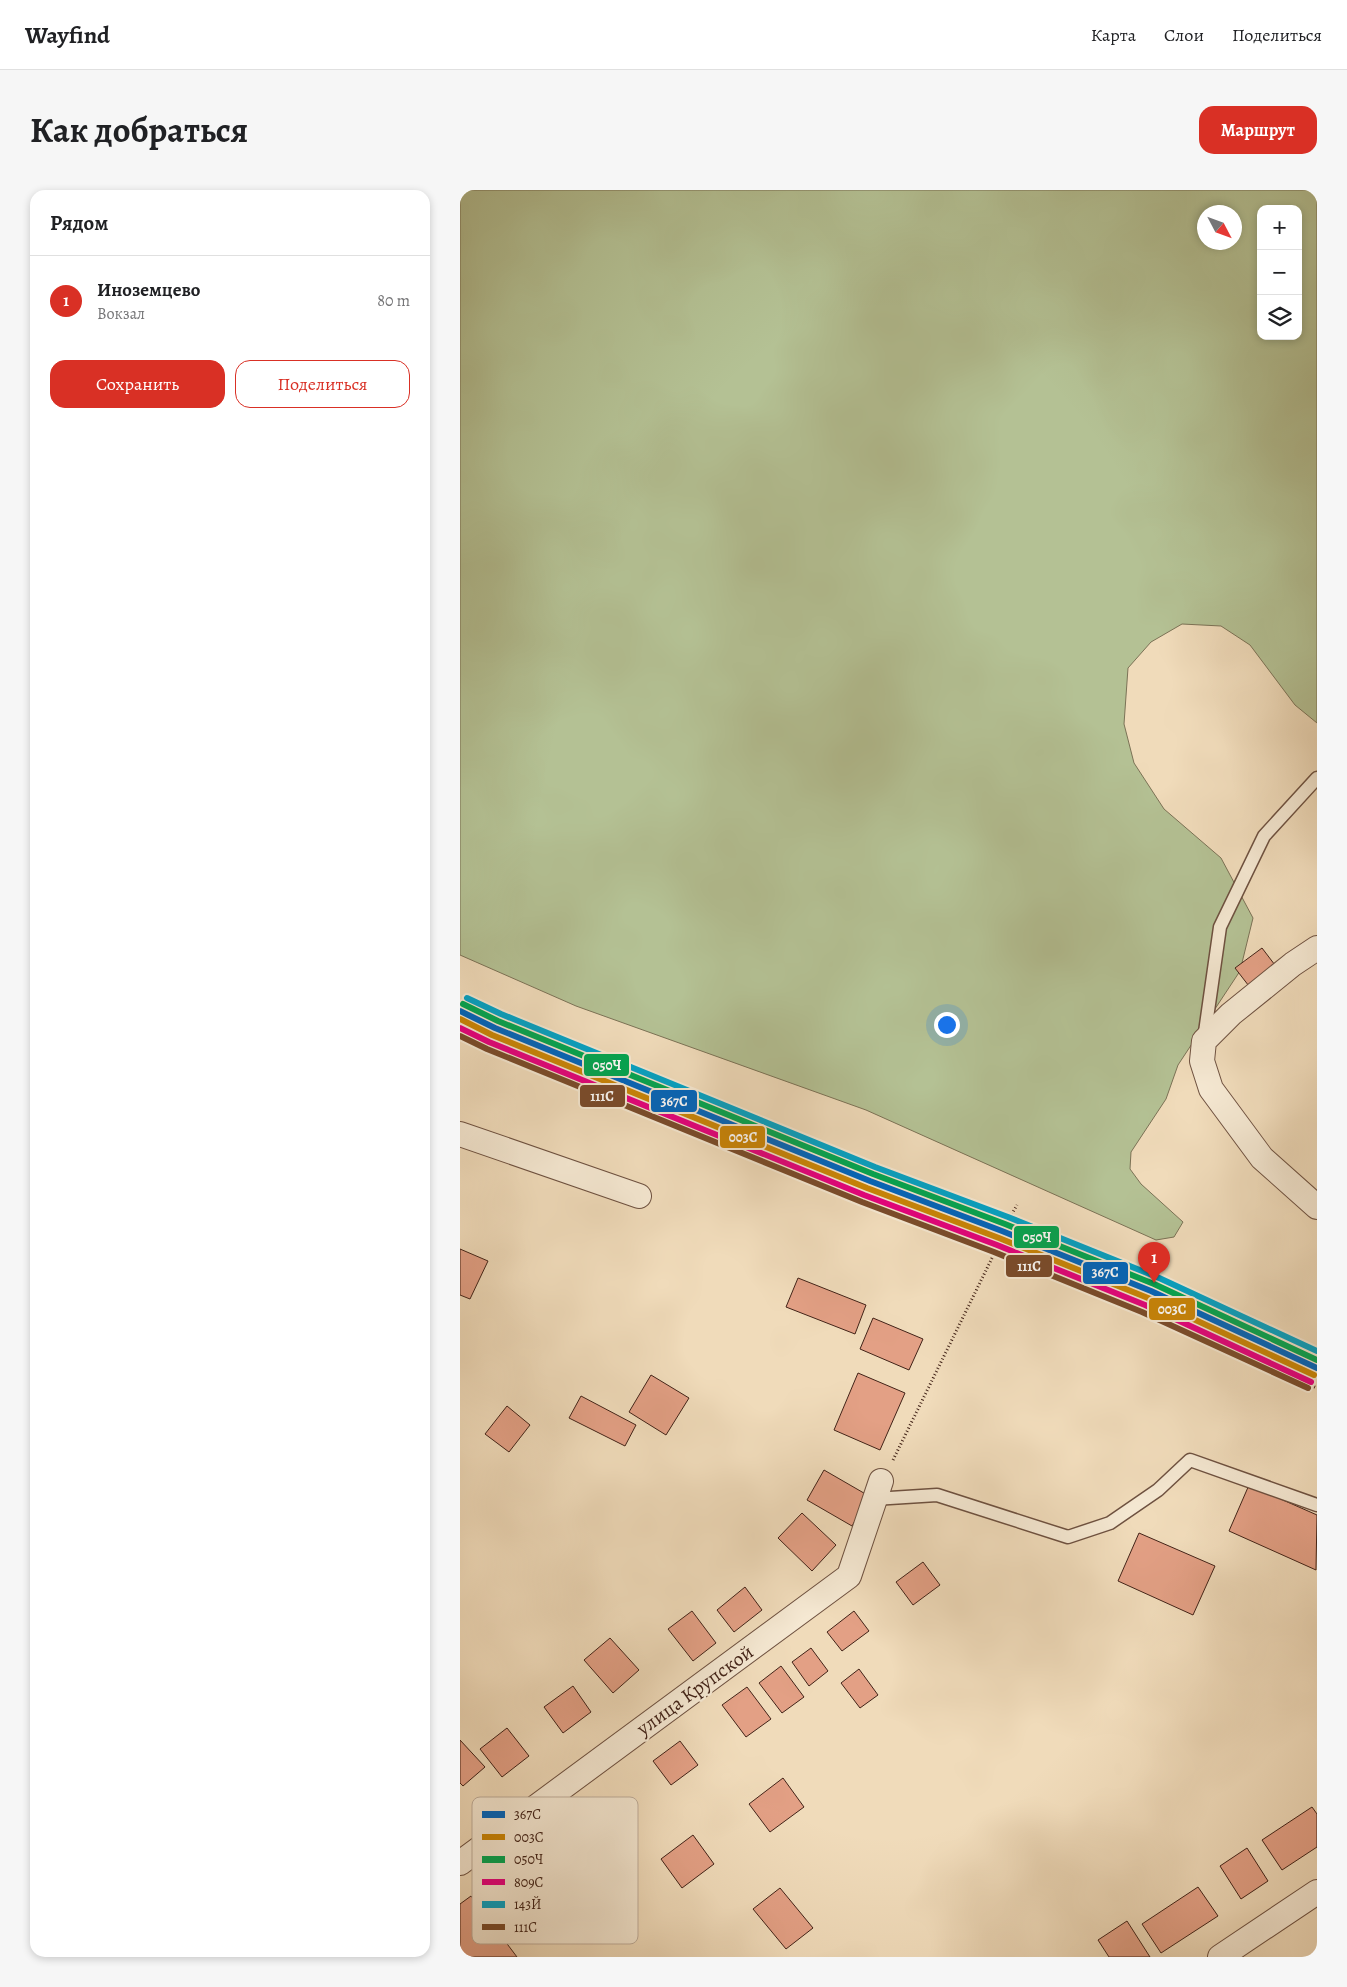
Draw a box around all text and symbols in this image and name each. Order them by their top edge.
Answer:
text: Wayfind [25,19,110,51]
text: Карта [1091,23,1136,47]
text: Слои [1164,23,1204,47]
text: Поделиться [1232,23,1322,47]
text: Как добраться [30,106,248,154]
button: Маршрут [1199,106,1317,154]
north arrow [1197,205,1242,250]
map controls [1257,205,1302,340]
button: + [1257,205,1302,250]
text: Рядом [50,209,108,237]
button: − [1257,250,1302,295]
text: Иноземцево [97,277,200,303]
text: 1 [63,290,69,312]
text: 80 m [377,290,410,312]
button: layers [1257,295,1302,340]
text: Вокзал [97,303,145,325]
button: Сохранить [50,360,225,408]
button: Поделиться [235,360,410,408]
your location [934,1012,960,1038]
line badge: 050Ч [583,1053,630,1077]
text: 050Ч [593,1056,622,1075]
line badge: 111С [579,1084,626,1108]
text: 111С [590,1087,614,1106]
line badge: 367С [650,1089,698,1113]
text: 367С [660,1092,688,1111]
line badge: 003С [719,1125,766,1149]
text: 003С [729,1128,758,1147]
line badge: 050Ч [1013,1225,1060,1249]
text: 050Ч [1023,1228,1052,1247]
pin: 1 [1138,1242,1170,1283]
line badge: 111С [1005,1254,1053,1278]
text: 111С [1017,1257,1041,1276]
line badge: 367С [1082,1261,1129,1285]
text: 367С [1091,1263,1119,1282]
line badge: 003С [1148,1297,1196,1321]
text: 003С [1158,1300,1187,1319]
street label: улица Крупской [630,1638,759,1742]
legend [472,1797,638,1944]
text: 367С [514,1805,541,1824]
text: 003С [514,1828,544,1847]
text: 050Ч [514,1850,543,1869]
text: 809С [514,1873,544,1892]
text: 143Й [514,1895,542,1914]
text: 111С [514,1918,537,1937]

